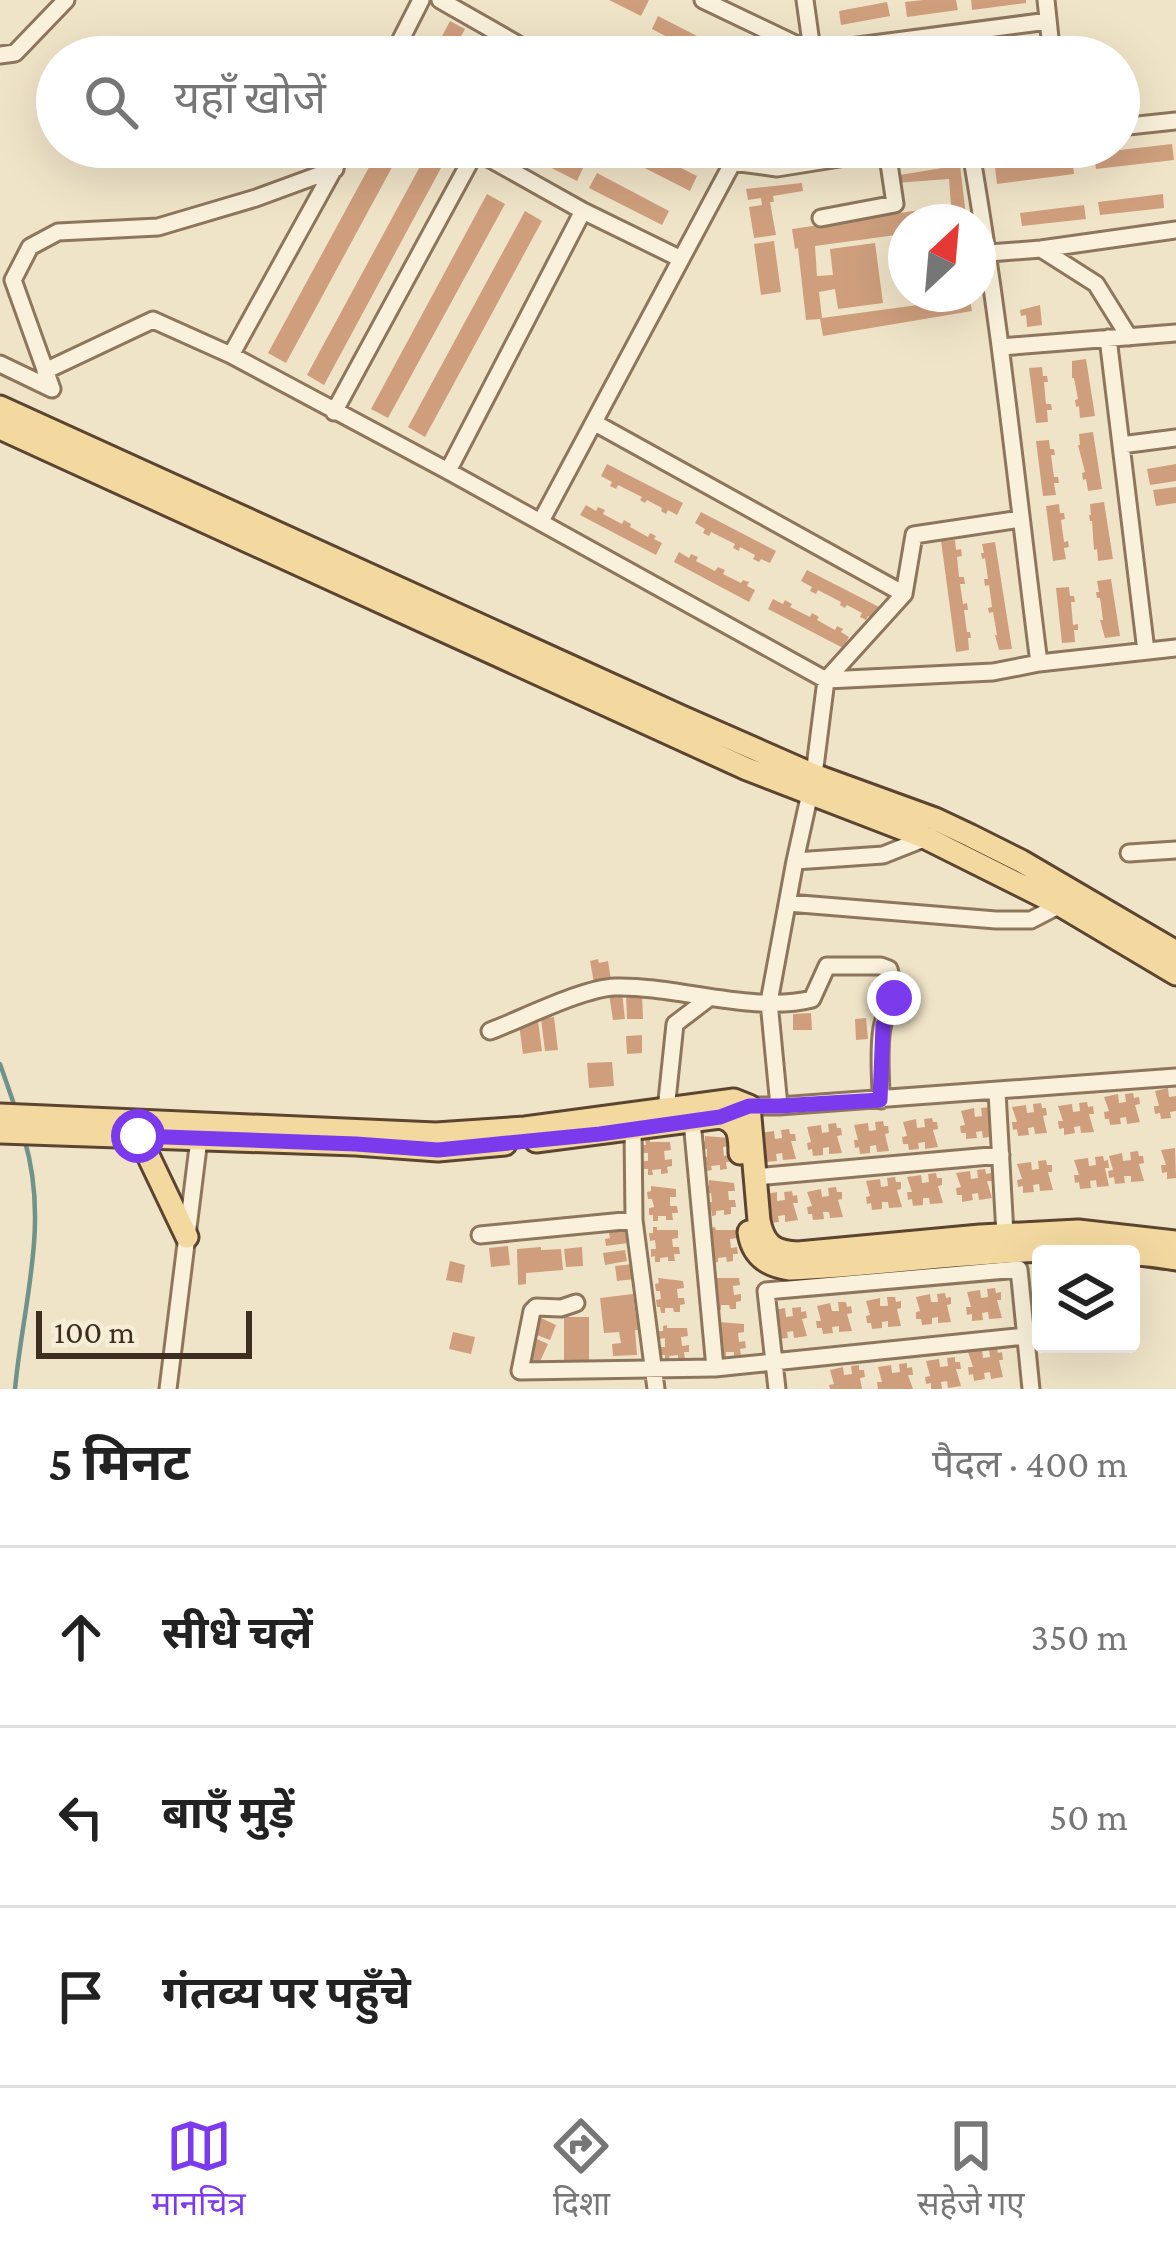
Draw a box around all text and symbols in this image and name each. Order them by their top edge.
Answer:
search box [36,36,1140,168]
icon: search [78,69,144,135]
text: यहाँ खोजें [174,73,326,123]
north arrow [888,204,996,312]
route end [867,971,921,1025]
route start [111,1109,165,1163]
map controls [1032,1245,1140,1353]
button: layers [1032,1245,1140,1353]
scale bar [36,1305,252,1358]
text: 100 m [54,1313,135,1350]
text: 5 मिनट [48,1434,190,1491]
text: पैदल · 400 m [932,1442,1128,1485]
icon: ahead [48,1604,114,1670]
text: सीधे चलें [162,1608,313,1658]
text: 350 m [1030,1615,1128,1658]
icon: left [48,1784,114,1850]
text: बाएँ मुड़ें [162,1788,294,1838]
text: 50 m [1049,1795,1128,1838]
icon: arrive [48,1964,114,2030]
text: गंतव्य पर पहुँचे [162,1968,411,2018]
tab: मानचित्र [151,2113,246,2228]
tab: दिशा [548,2113,614,2228]
tab: सहेजे गए [917,2113,1025,2228]

